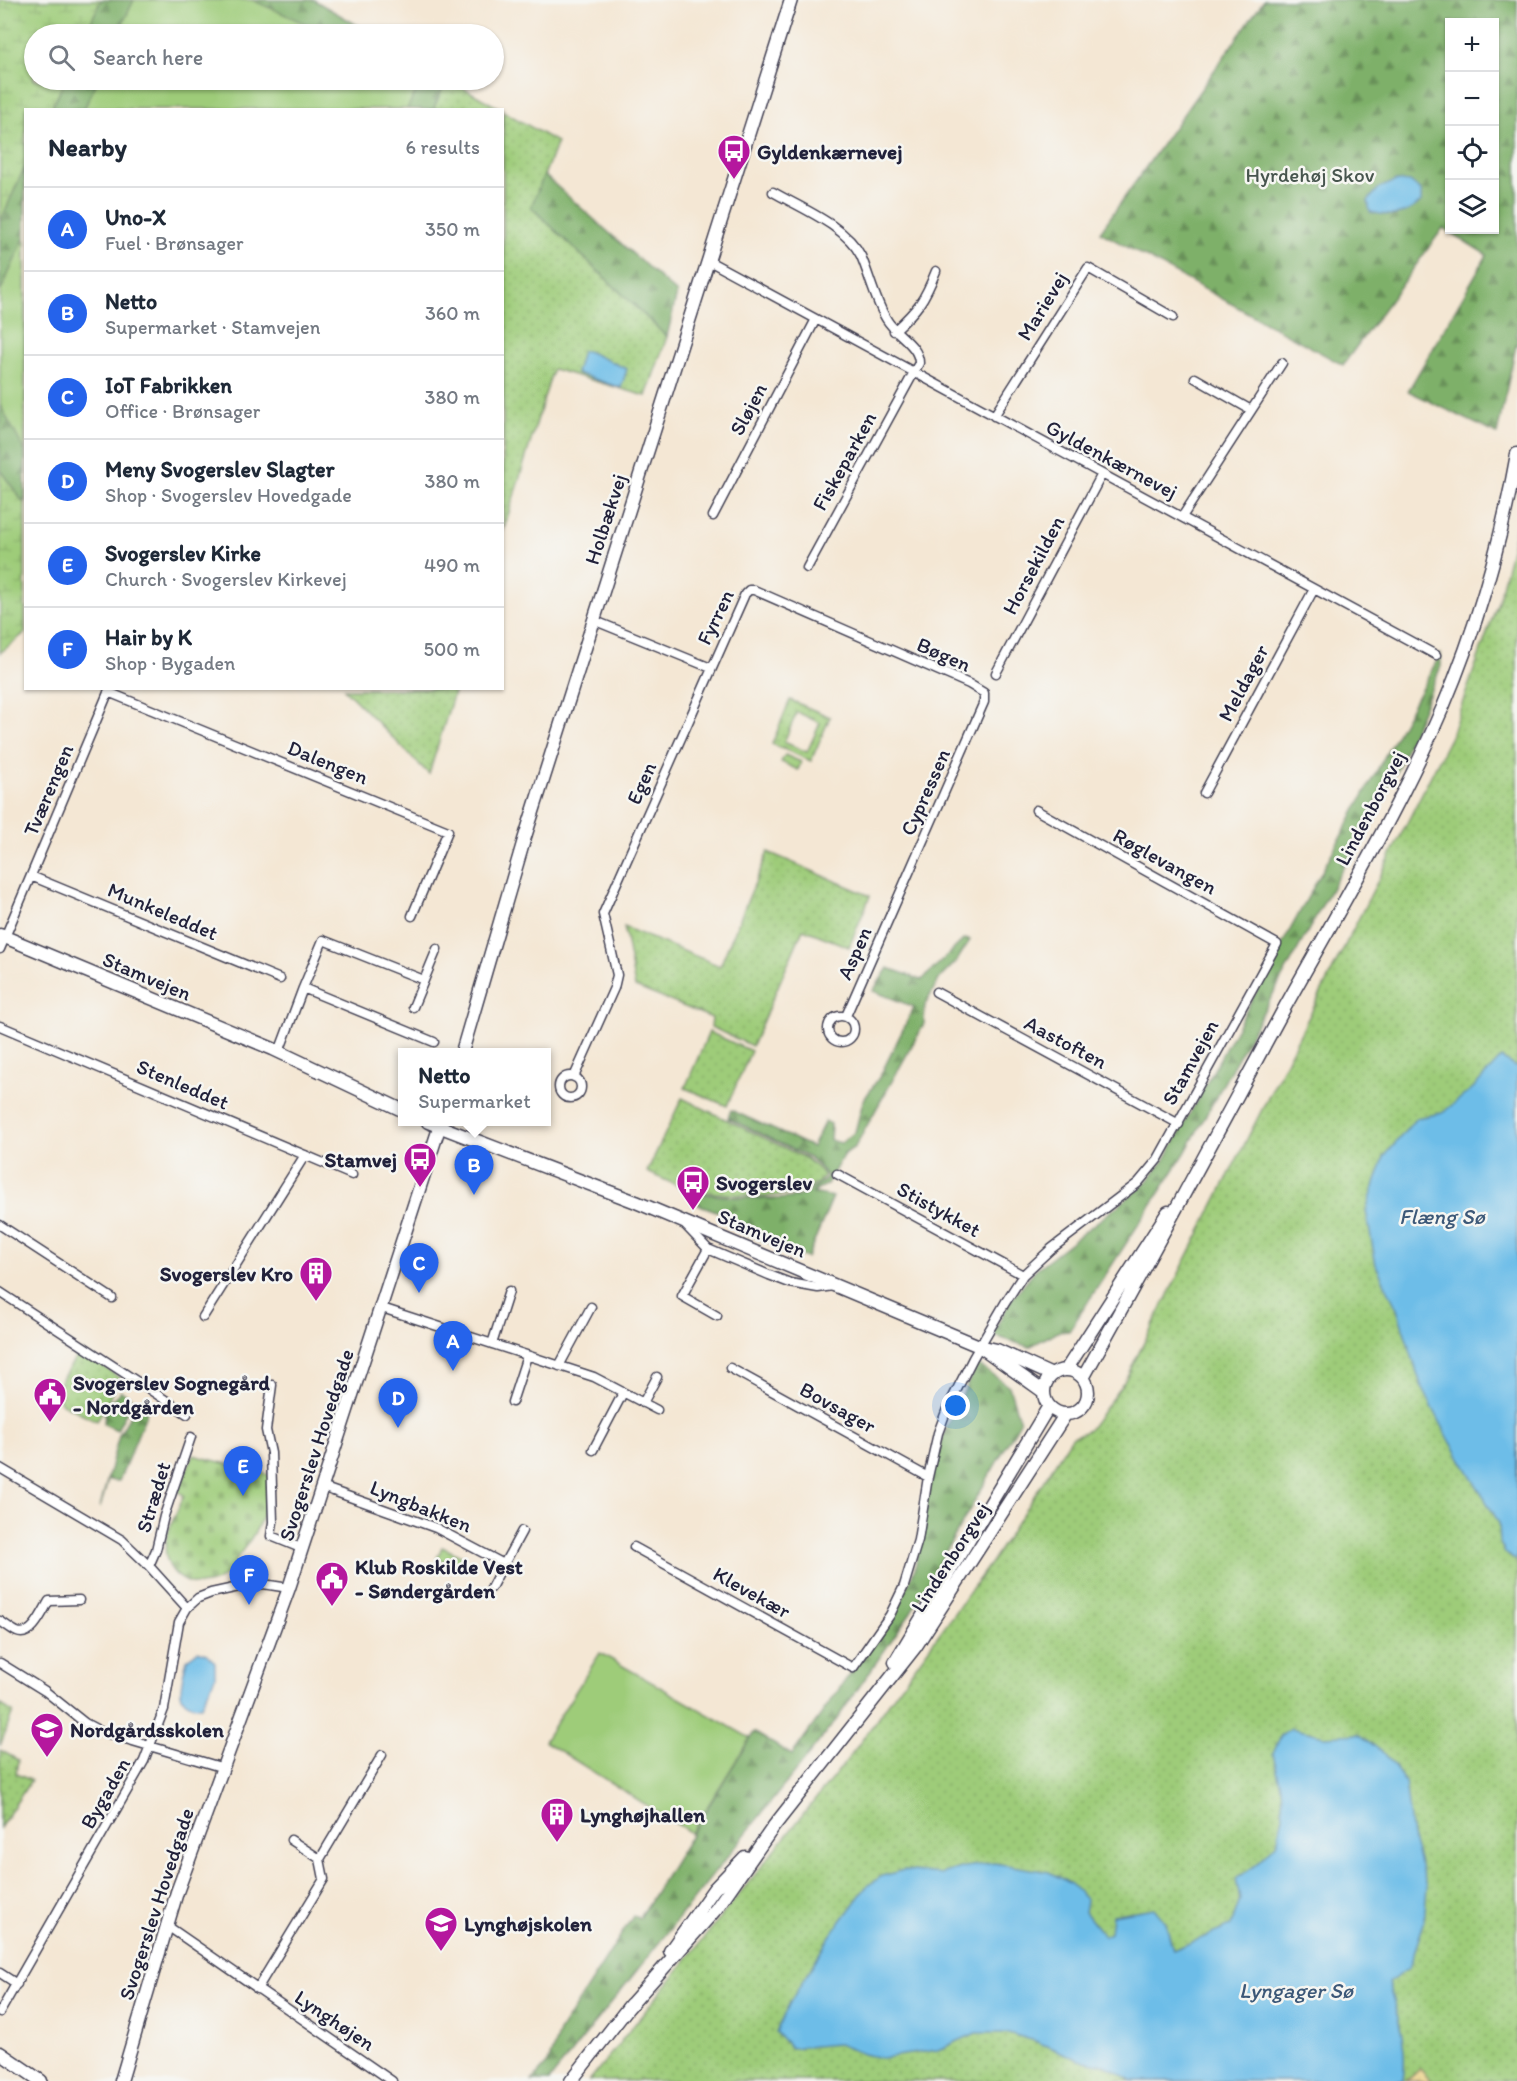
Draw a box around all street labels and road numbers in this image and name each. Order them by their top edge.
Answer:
street label: Marievej [1011,267,1073,345]
street label: Sløjen [724,379,772,439]
street label: Fiskeparken [807,407,881,515]
street label: Gyldenkærnevej [1042,414,1182,504]
street label: Holbækvej [579,471,631,567]
street label: Horsekilden [997,511,1069,619]
street label: Fyrren [691,585,739,649]
street label: Bøgen [913,631,975,677]
street label: Meldager [1212,640,1274,726]
street label: Dalengen [284,735,372,790]
street label: Tværengen [18,740,78,840]
street label: Cypressen [895,745,955,839]
street label: Lindenborgvej [1329,746,1411,870]
street label: Egen [621,758,661,808]
street label: Røglevangen [1109,822,1221,900]
street label: Munkeleddet [104,877,222,945]
street label: Aspen [831,923,877,983]
street label: Stamvejen [99,946,195,1006]
street label: Aastoften [1021,1010,1112,1074]
street label: Stamvejen [1156,1015,1224,1109]
street label: Stenleddet [133,1053,233,1115]
street label: Stistykket [893,1176,985,1242]
street label: Stamvejen [714,1203,810,1263]
street label: Svogerslev Hovedgade [273,1346,359,1544]
street label: Bovsager [796,1376,881,1438]
street label: Strædet [130,1458,176,1535]
street label: Lyngbakken [367,1474,476,1538]
street label: Lindenborgvej [905,1497,995,1617]
street label: Klevekær [709,1561,795,1624]
street label: Bygaden [75,1753,135,1833]
street label: Svogerslev Hovedgade [113,1805,199,2003]
street label: Lynghøjen [290,1984,380,2056]

